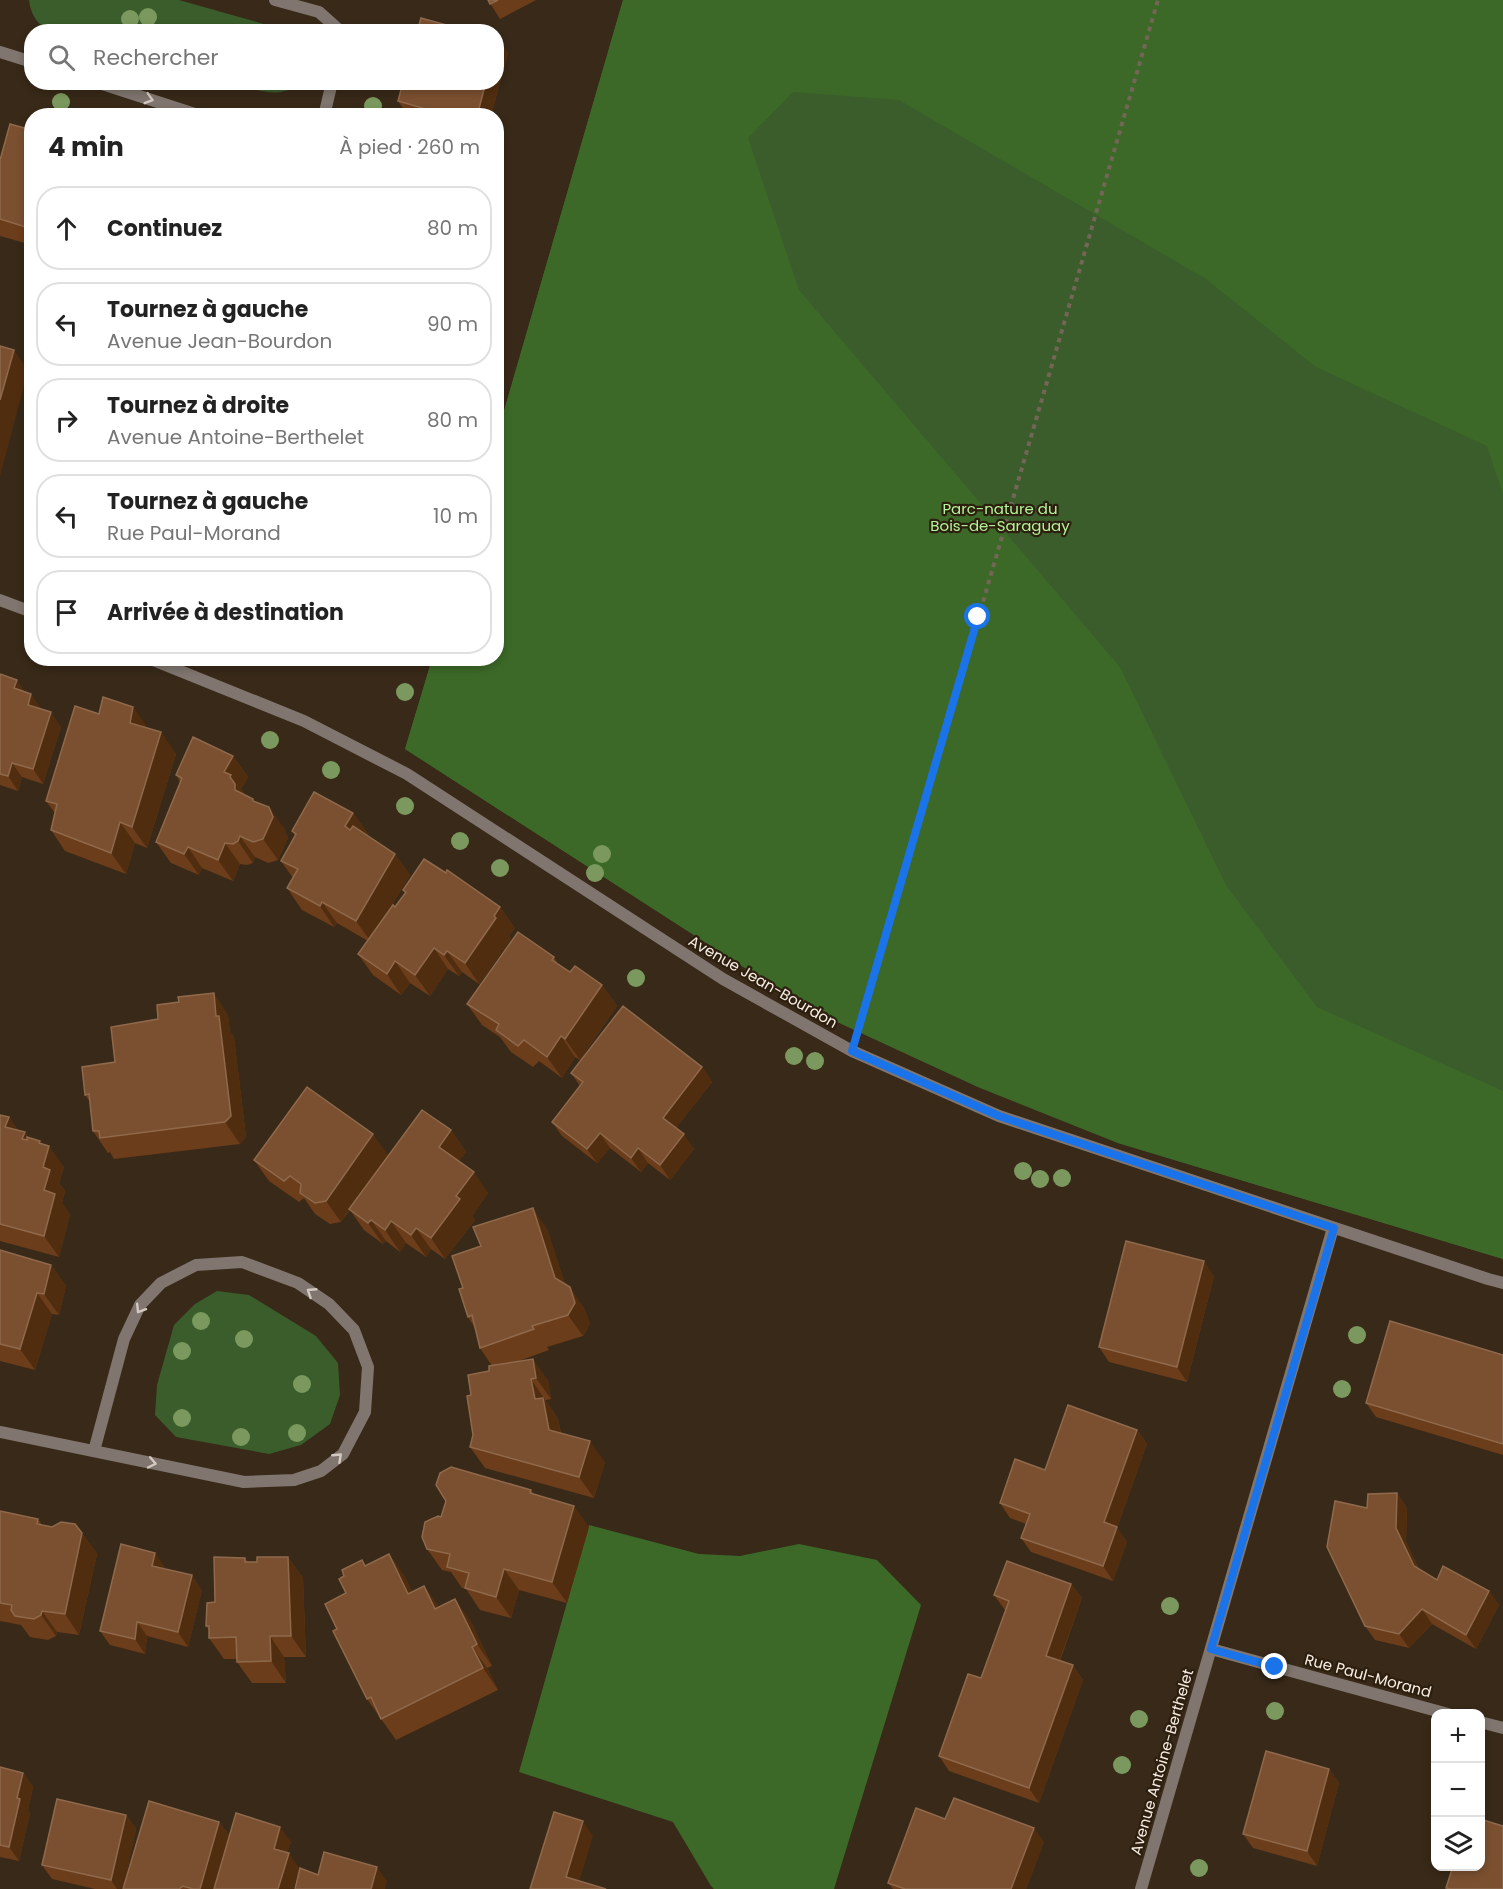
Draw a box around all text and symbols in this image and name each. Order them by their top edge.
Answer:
search box [24,24,504,90]
icon: search [45,41,78,74]
text: Rechercher [93,42,219,73]
one-way arrow [143,92,154,104]
text: 4 min [48,129,124,165]
text: À pied · 260 m [339,133,480,161]
icon: ahead [50,212,83,245]
text: Continuez [107,213,222,244]
text: 80 m [427,214,478,242]
text: Tournez à gauche [107,294,308,325]
icon: left [50,308,83,341]
text: 90 m [427,310,478,338]
text: Avenue Jean-Bourdon [107,327,332,355]
text: Tournez à droite [107,390,289,421]
icon: right [50,404,83,437]
text: 80 m [427,406,478,434]
text: Avenue Antoine-Berthelet [107,423,364,451]
text: Tournez à gauche [107,486,308,517]
park label: Parc-nature du Bois-de-Saraguay [930,498,1070,536]
icon: left [50,500,83,533]
text: 10 m [433,502,478,530]
text: Rue Paul-Morand [107,519,281,547]
icon: arrive [50,596,83,629]
text: Arrivée à destination [107,597,344,628]
route start [964,603,990,629]
street label: Avenue Jean-Bourdon [685,930,842,1033]
one-way arrow [307,1289,318,1300]
one-way arrow [136,1302,147,1313]
one-way arrow [331,1453,341,1464]
one-way arrow [146,1456,156,1469]
street label: Rue Paul-Morand [1302,1648,1434,1703]
route end [1261,1653,1287,1679]
street label: Avenue Antoine-Berthelet [1125,1666,1198,1857]
map controls [1431,1709,1485,1871]
button: + [1431,1709,1485,1763]
button: − [1431,1763,1485,1817]
button: layers [1431,1817,1485,1871]

